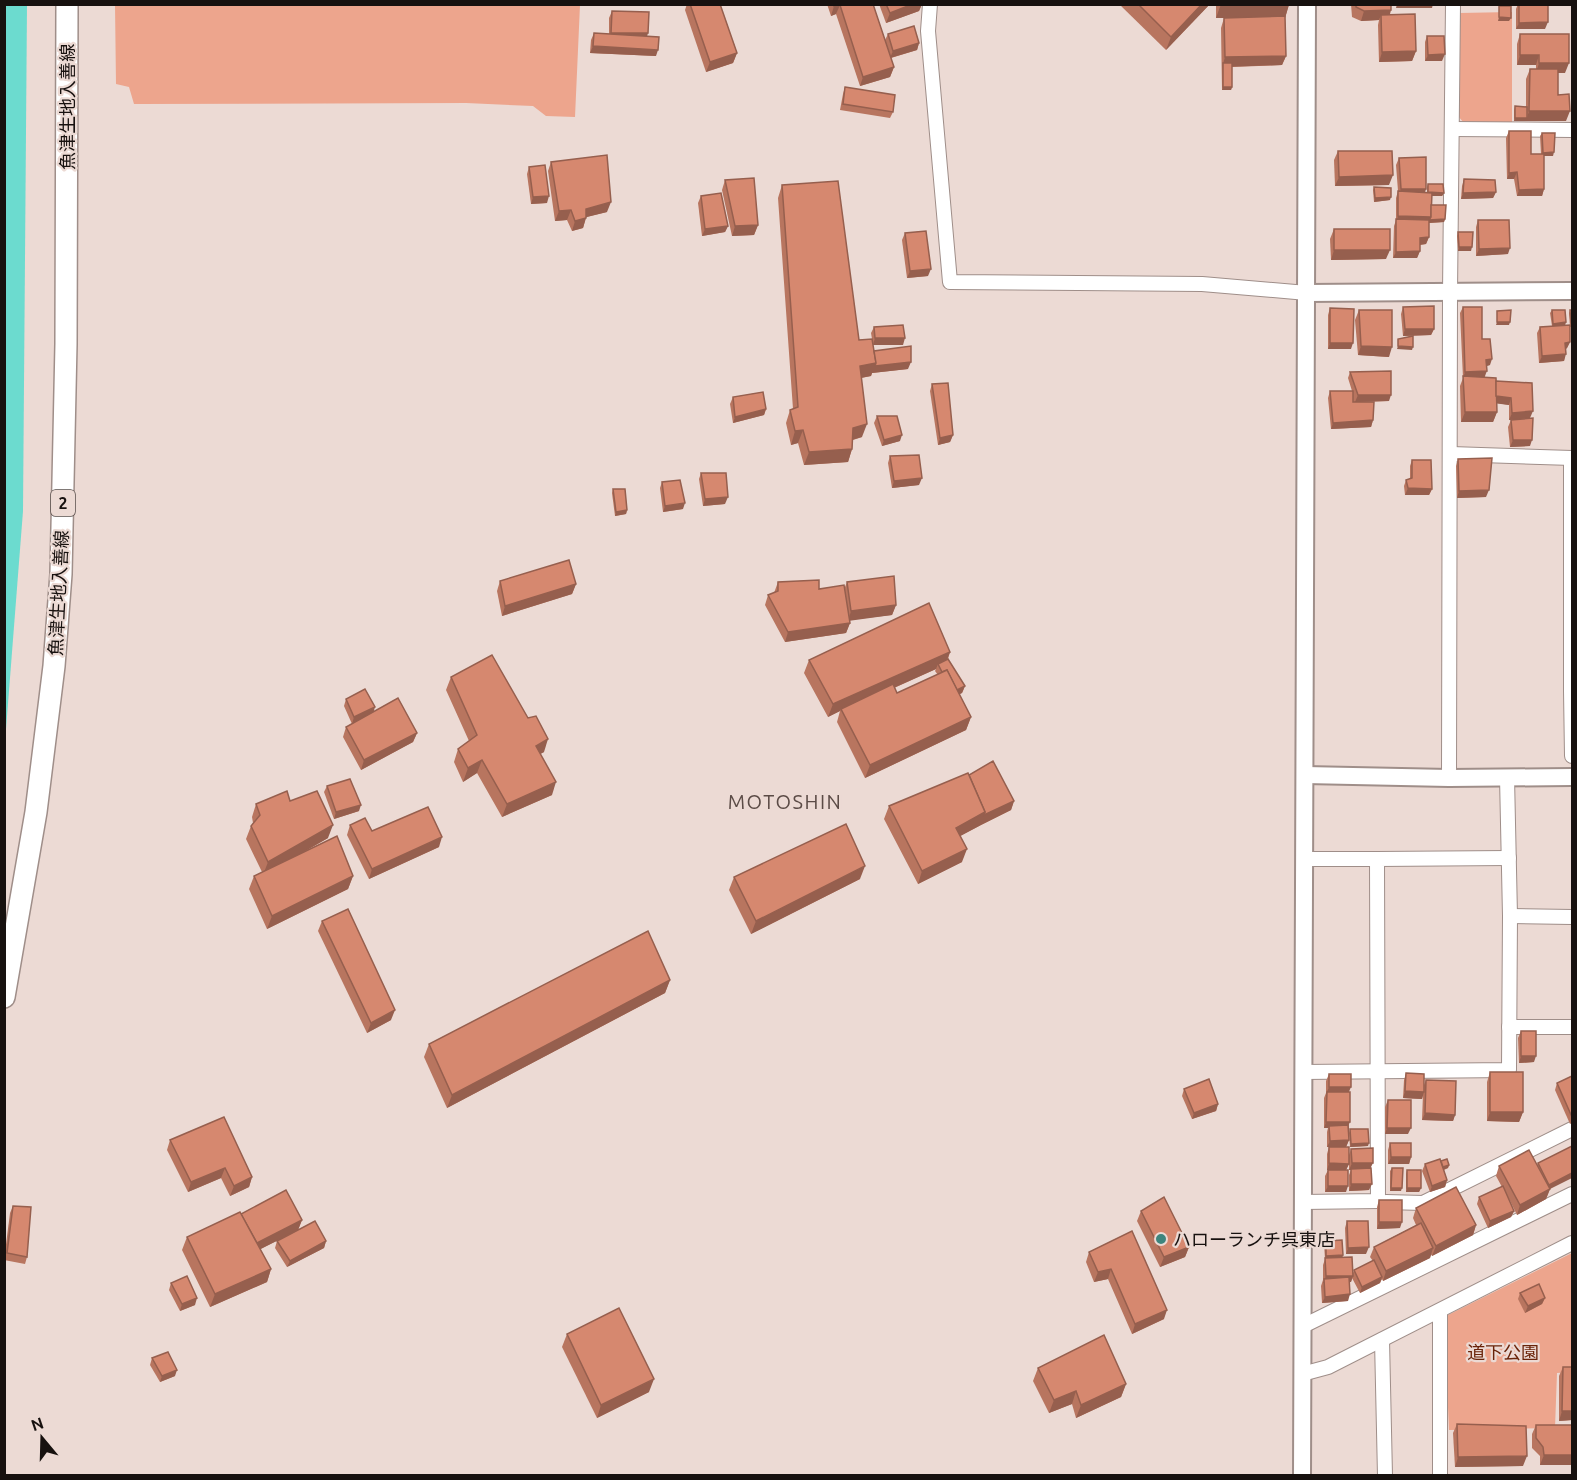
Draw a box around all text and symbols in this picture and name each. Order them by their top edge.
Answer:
street label: 魚津生地入善線 [57,44,77,170]
road number: 2 [51,490,75,516]
street label: 魚津生地入善線 [45,530,71,656]
district label: MOTOSHIN [728,790,842,813]
place label: ハローランチ呉東店 [1173,1229,1335,1249]
marker: ハローランチ呉東店 [1154,1232,1168,1246]
park label: 道下公園 [1467,1342,1539,1362]
north arrow [12,1408,72,1468]
text: N [29,1413,46,1434]

